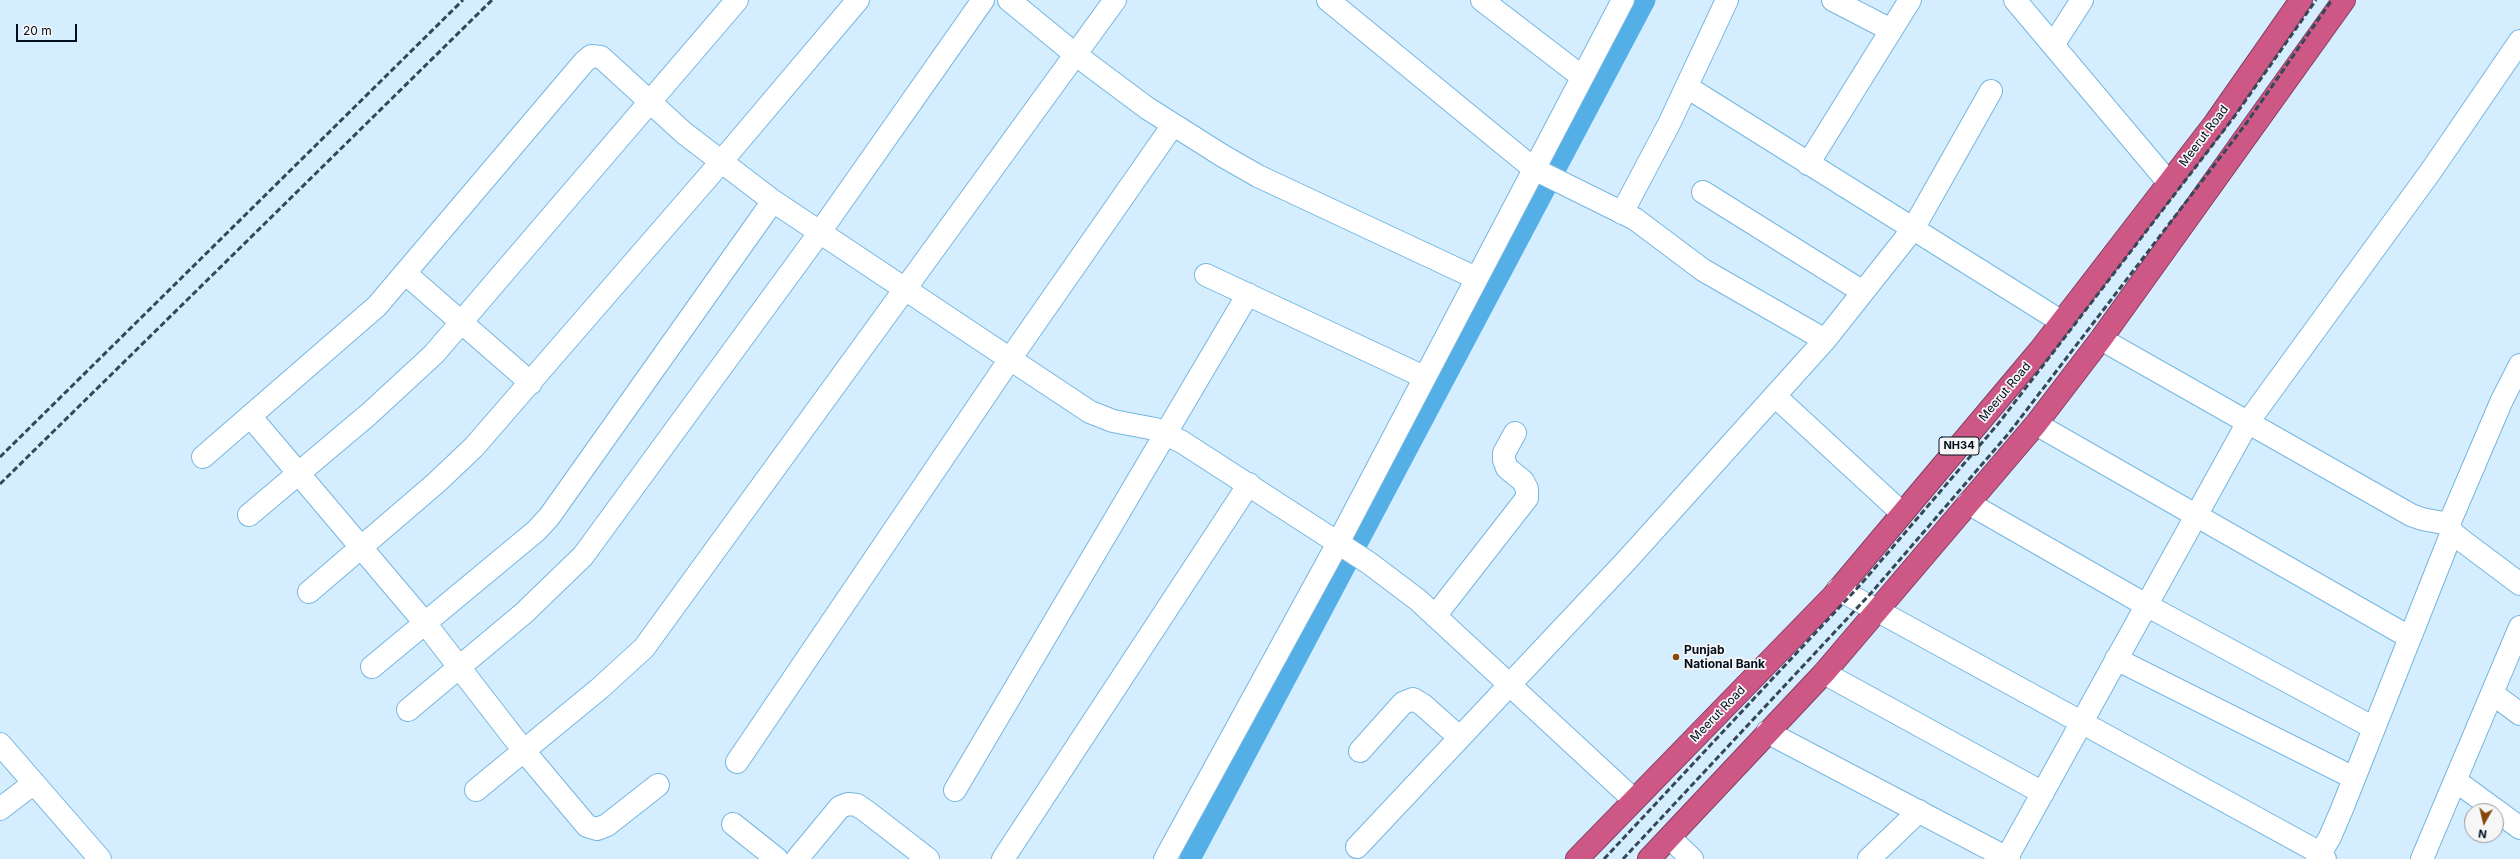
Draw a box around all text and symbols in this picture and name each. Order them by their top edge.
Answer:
scale bar [18,16,79,42]
text: 20 m [23,23,52,38]
street label: Meerut Road [2176,103,2232,169]
street label: Meerut Road [1976,360,2034,424]
road number: NH34 [1939,437,1979,455]
place label: Punjab National Bank [1684,643,1765,671]
marker: Punjab National Bank [1671,652,1681,662]
street label: Meerut Road [1688,683,1748,745]
north arrow [2464,803,2504,843]
text: N [2477,826,2488,841]

